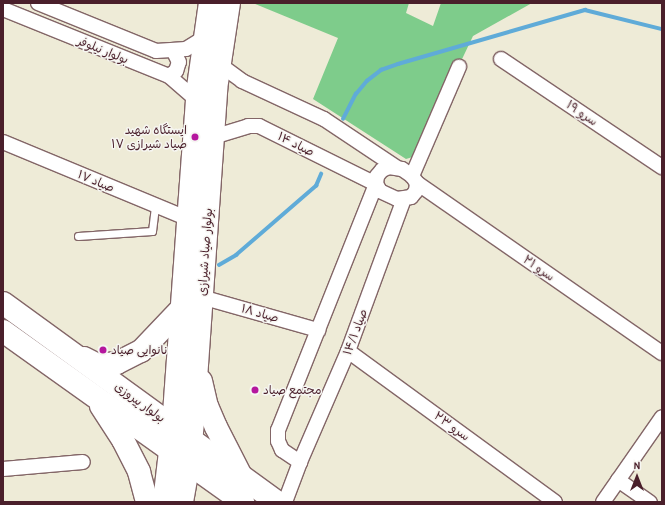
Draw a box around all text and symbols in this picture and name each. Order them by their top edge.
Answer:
street label: بولوار نیلوفر [75,33,131,67]
street label: سرو ۱۹ [564,97,600,129]
place label: ایستگاه شهید صیاد شیرازی ۱۷ [111,123,187,151]
street label: صیاد ۱۴ [275,129,317,159]
marker: ایستگاه شهید صیاد شیرازی ۱۷ [190,132,200,142]
street label: صیاد ۱۷ [75,167,117,195]
street label: بولوار صیاد شیرازی [195,208,215,296]
street label: سرو ۲۱ [520,252,558,284]
street label: صیاد ۱۸ [240,301,280,325]
street label: صیاد ۱۴/۱ [340,307,370,357]
place label: نانوایی صیاد [111,343,168,357]
marker: نانوایی صیاد [98,345,108,355]
street label: بولوار پیروزی [112,379,168,425]
place label: مجتمع صیاد [263,383,321,397]
marker: مجتمع صیاد [250,385,260,395]
street label: سرو ۲۳ [431,408,473,444]
north arrow [617,457,657,497]
text: N [634,458,640,472]

